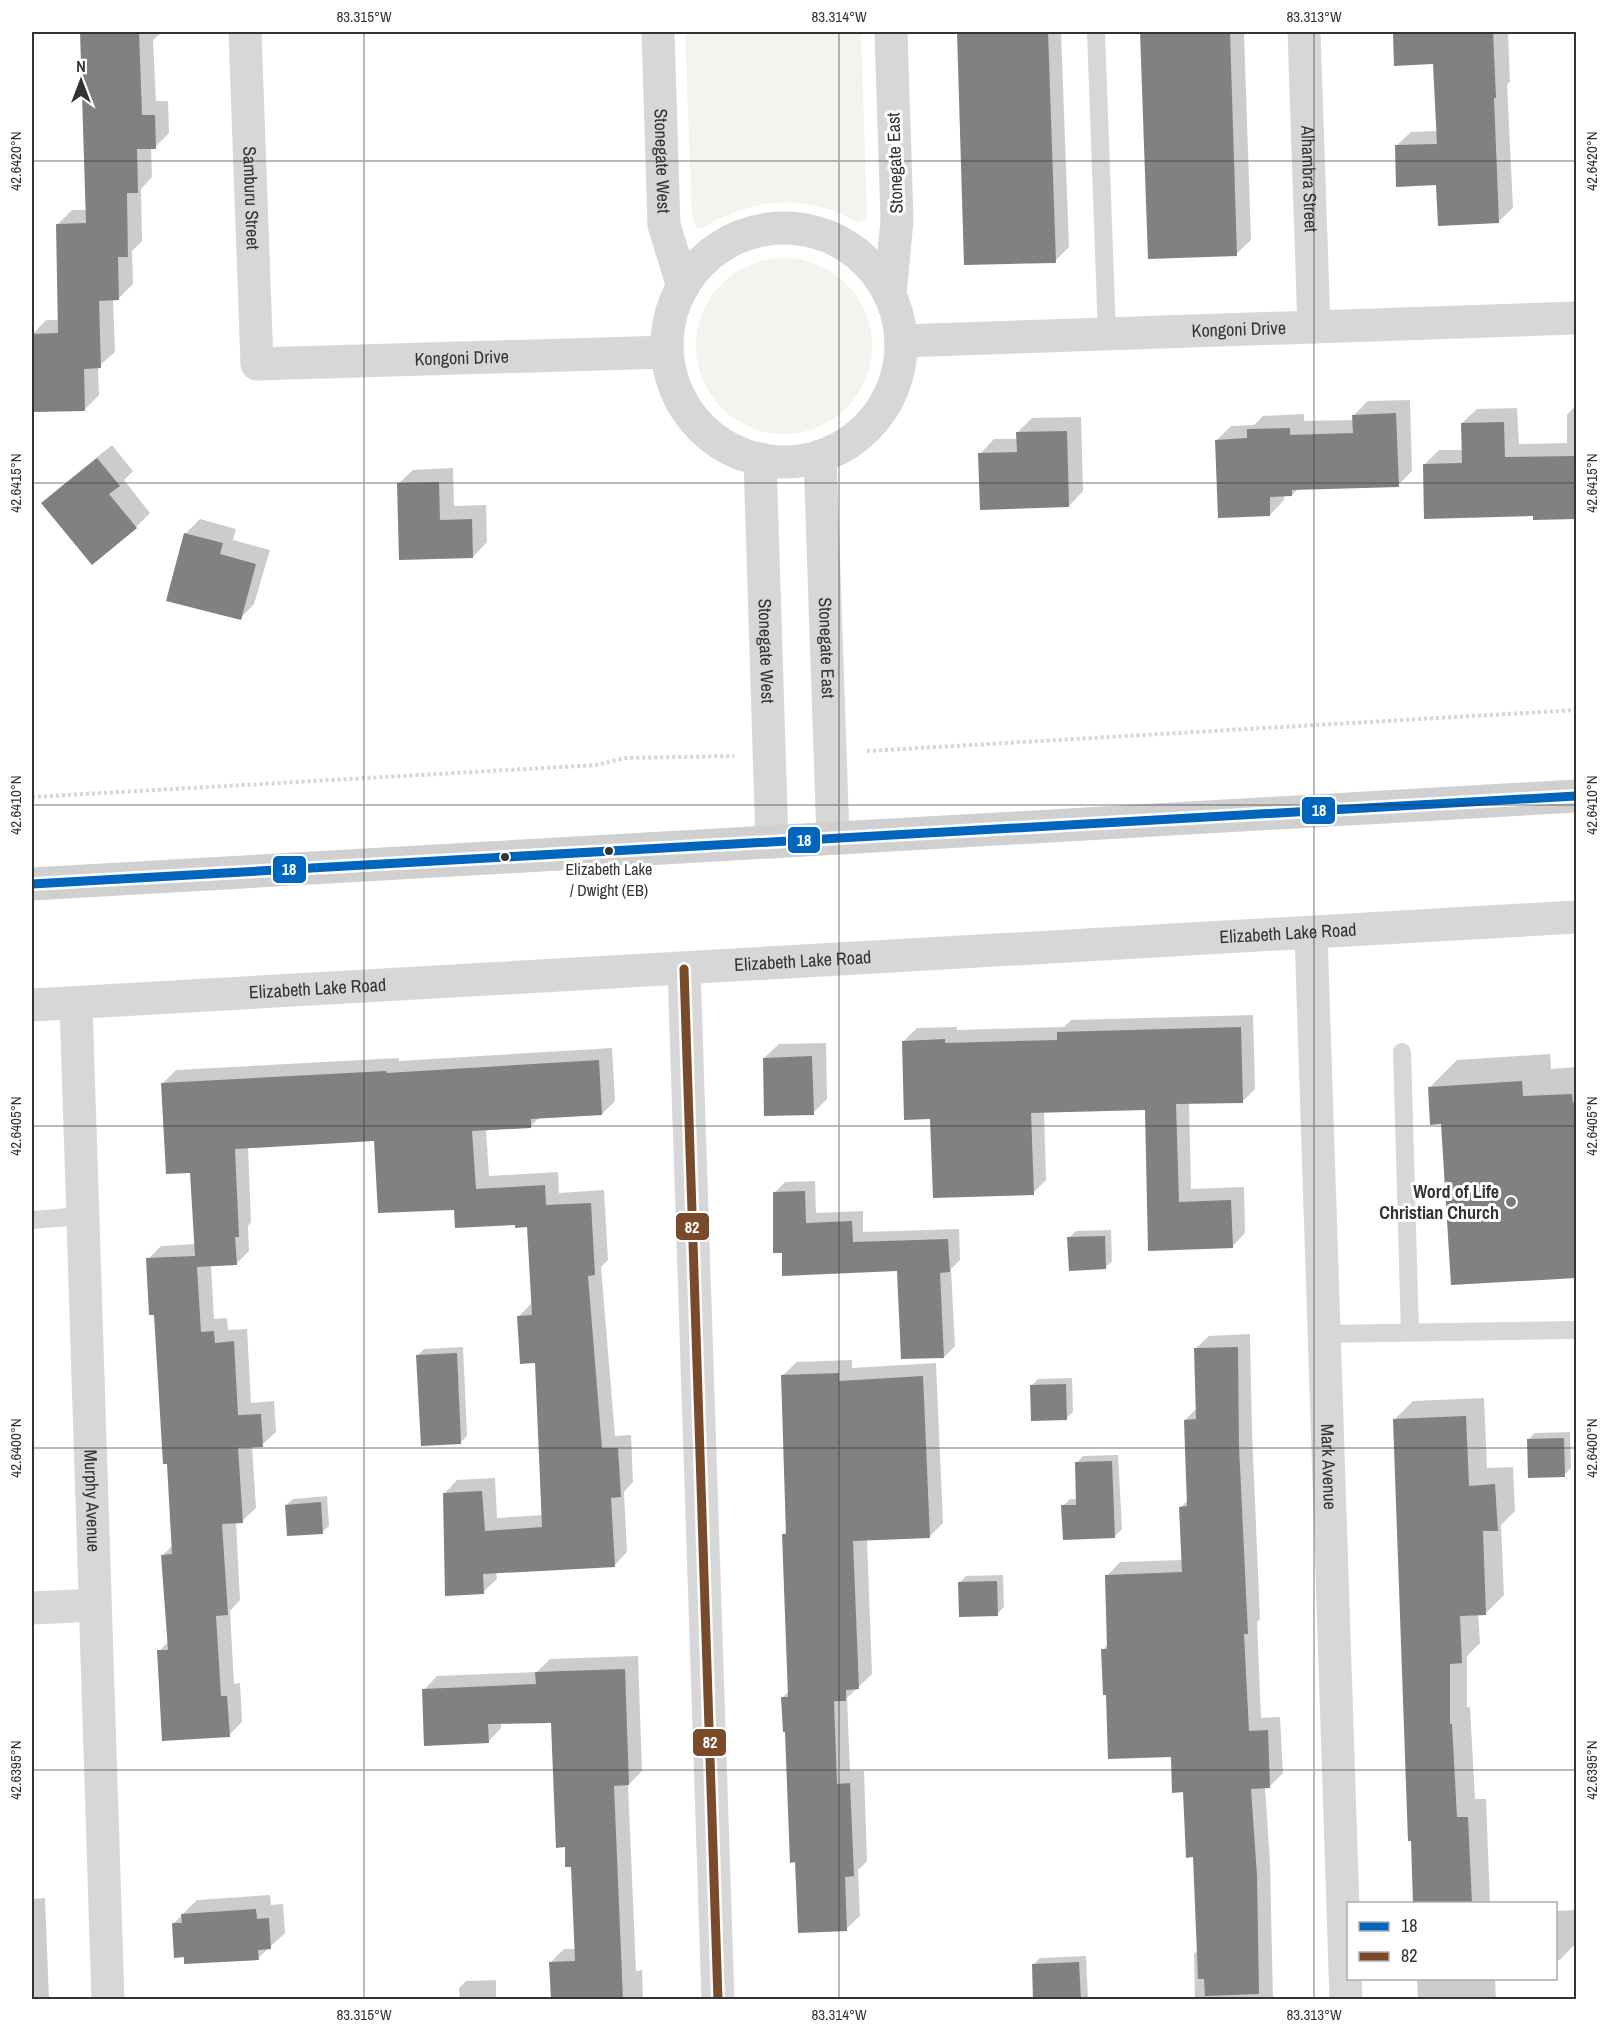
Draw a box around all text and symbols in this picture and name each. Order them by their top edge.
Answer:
text: 83.315°W [336,6,392,27]
text: 83.314°W [811,6,867,27]
text: 83.313°W [1286,6,1342,27]
north arrow [51,51,111,111]
text: N [76,55,86,77]
street label: Stonegate West [648,108,677,214]
street label: Stonegate East [880,112,909,214]
street label: Alhambra Street [1295,124,1324,233]
text: 42.6420°N [5,131,26,191]
text: 42.6420°N [1581,131,1602,191]
street label: Samburu Street [237,146,266,250]
street label: Kongoni Drive [1191,315,1286,343]
street label: Kongoni Drive [414,344,509,371]
text: 42.6415°N [5,453,26,513]
text: 42.6415°N [1581,453,1602,513]
street label: Stonegate East [813,597,841,699]
street label: Stonegate West [752,598,781,704]
text: 42.6410°N [5,775,26,835]
text: 42.6410°N [1581,775,1602,835]
line badge: 18 [1301,796,1336,825]
text: 18 [1312,799,1326,821]
line badge: 18 [787,826,821,854]
text: 18 [797,829,811,851]
marker: Elizabeth Lake / Dwight (EB) [603,845,615,857]
unlabelled marker [499,851,511,863]
line badge: 18 [272,855,307,884]
text: 18 [282,858,296,880]
place label: Elizabeth Lake / Dwight (EB) [566,858,652,901]
street label: Elizabeth Lake Road [1219,917,1357,949]
street label: Elizabeth Lake Road [734,944,872,977]
street label: Elizabeth Lake Road [248,972,387,1005]
text: 42.6405°N [5,1096,26,1156]
text: 42.6405°N [1581,1096,1602,1156]
place label: Word of Life Christian Church [1379,1179,1499,1225]
marker: Word of Life Christian Church [1504,1195,1518,1209]
line badge: 82 [675,1212,710,1241]
text: 82 [685,1216,699,1238]
text: 42.6400°N [5,1418,26,1478]
text: 42.6400°N [1581,1418,1602,1478]
street label: Mark Avenue [1315,1423,1343,1510]
street label: Murphy Avenue [78,1449,107,1552]
line badge: 82 [692,1728,727,1757]
text: 82 [703,1731,717,1753]
text: 42.6395°N [5,1740,26,1800]
text: 42.6395°N [1581,1740,1602,1800]
legend [1347,1902,1557,1980]
text: 18 [1401,1913,1417,1938]
text: 82 [1401,1943,1417,1968]
text: 83.315°W [336,2004,392,2025]
text: 83.314°W [811,2004,867,2025]
text: 83.313°W [1286,2004,1342,2025]

